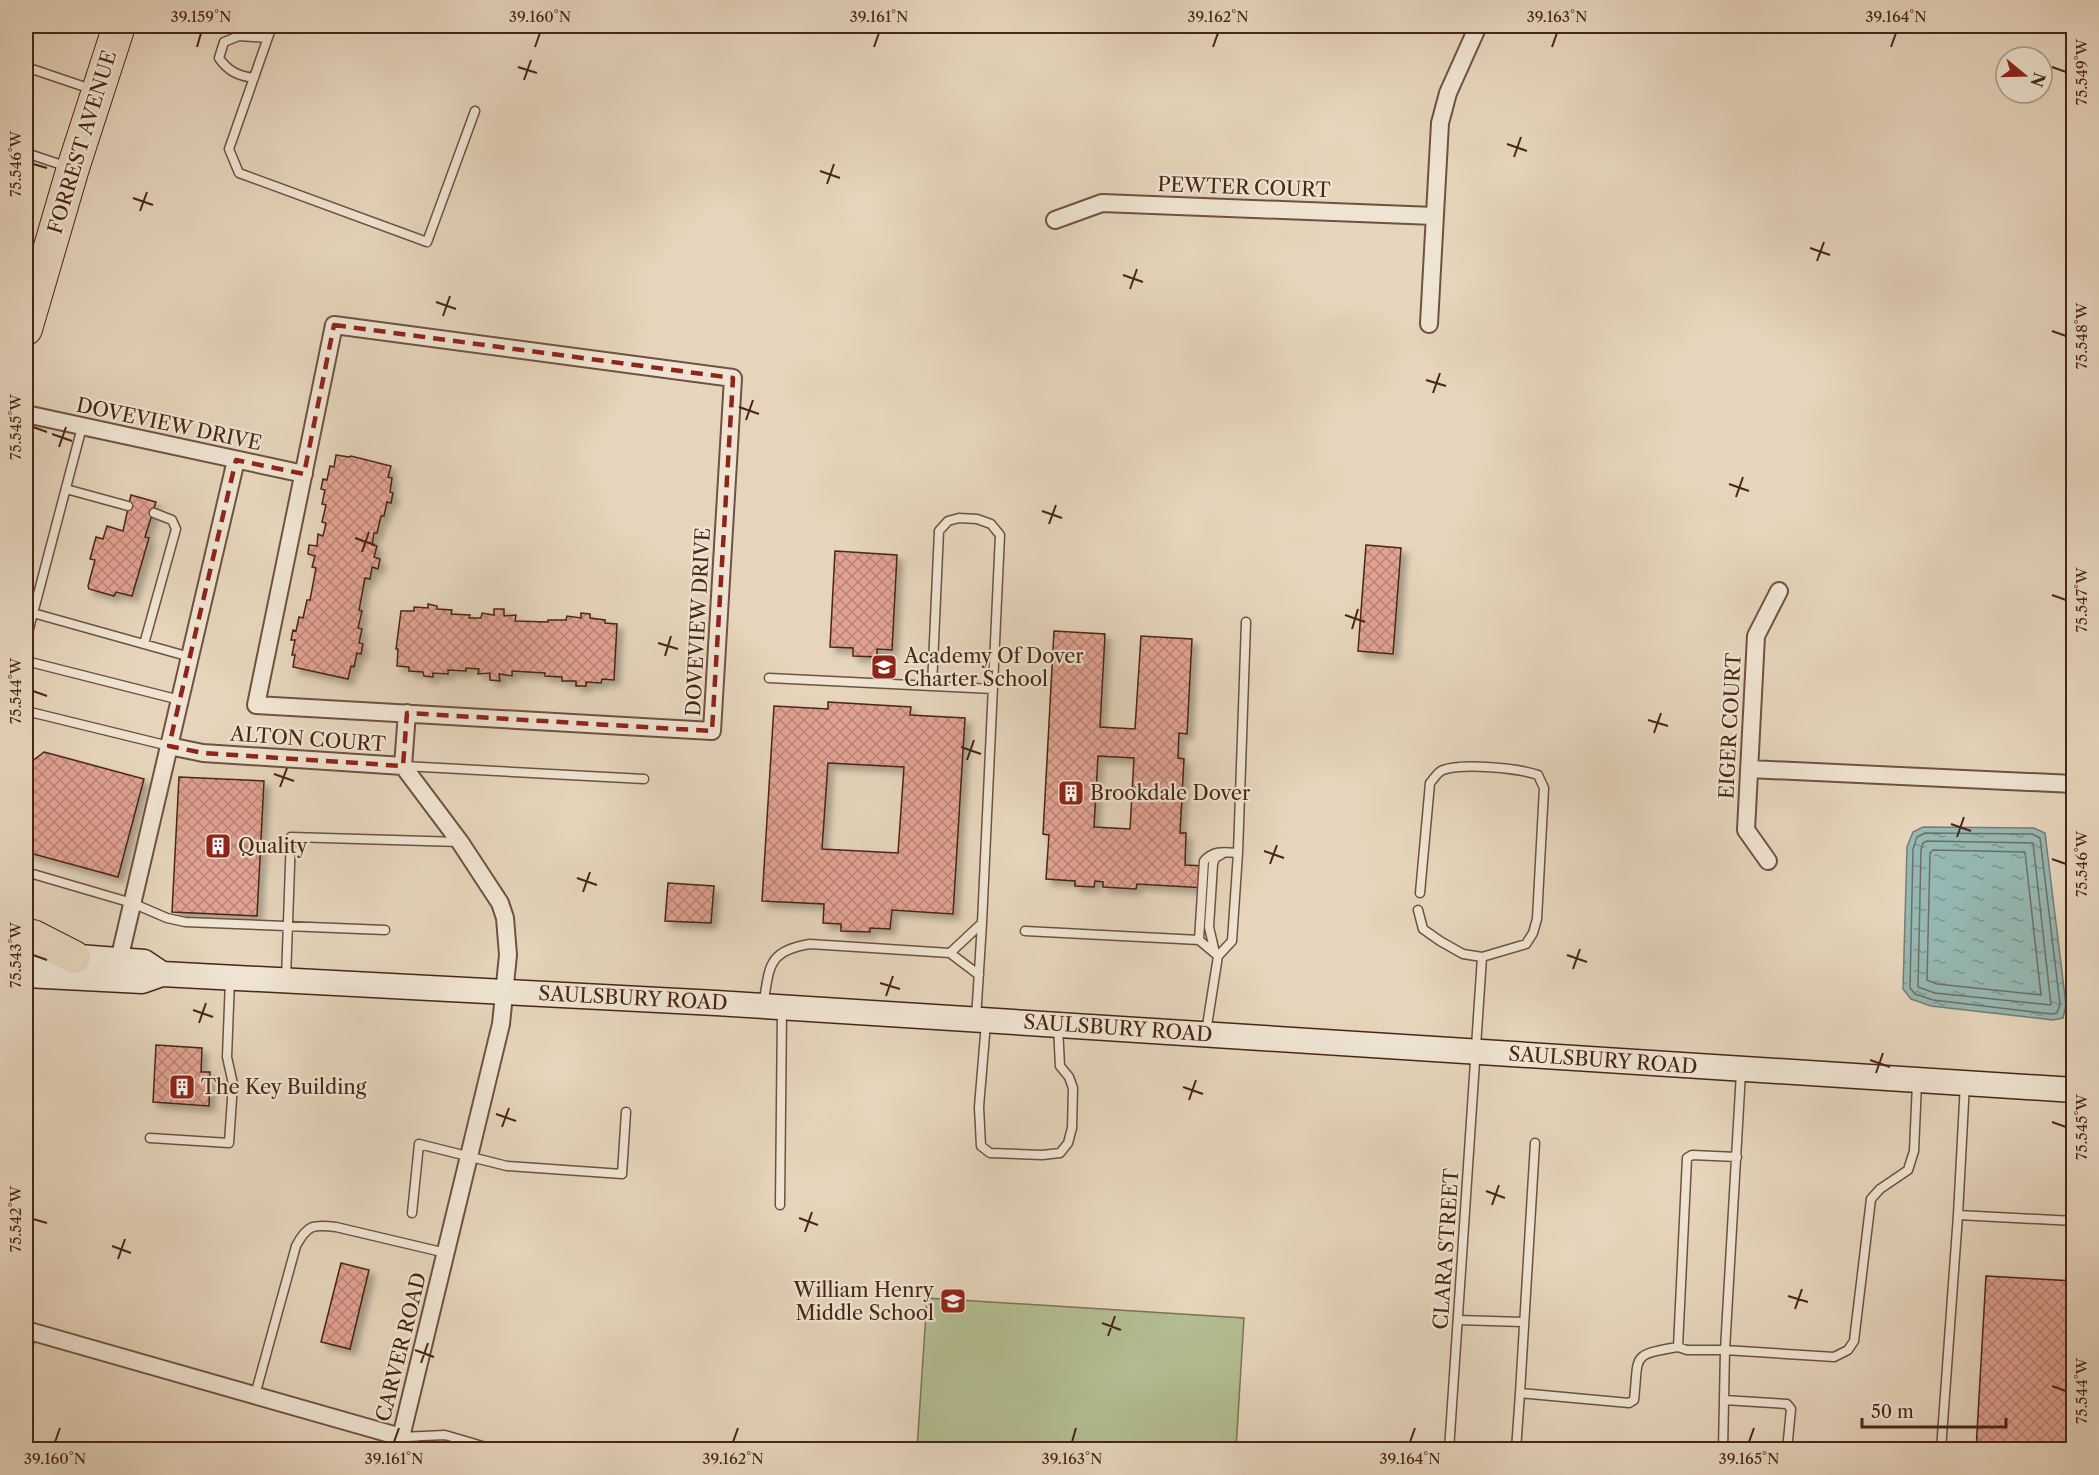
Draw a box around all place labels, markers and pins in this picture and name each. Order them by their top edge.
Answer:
place label: Academy Of Dover Charter School [903,644,1084,691]
school or university icon: Academy Of Dover Charter School [869,652,899,682]
building icon: Brookdale Dover [1056,778,1086,808]
place label: Brookdale Dover [1090,781,1251,805]
building icon: Quality [203,831,233,861]
place label: Quality [238,834,309,858]
building icon: The Key Building [167,1072,197,1102]
place label: The Key Building [201,1075,367,1099]
place label: William Henry Middle School [793,1278,935,1325]
school or university icon: William Henry Middle School [938,1286,968,1316]

